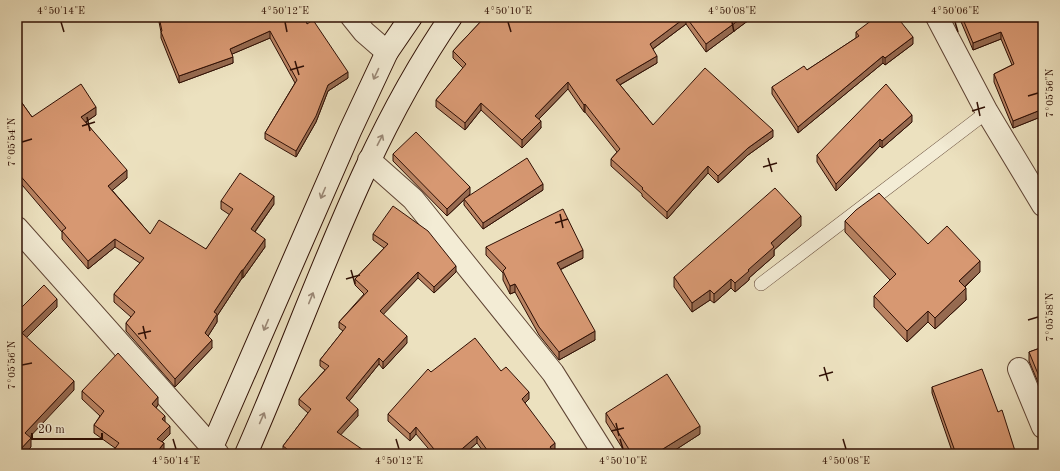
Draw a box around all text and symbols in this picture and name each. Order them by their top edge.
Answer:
text: 4°50'14"E [37,6,85,16]
text: 4°50'12"E [261,6,309,16]
text: 4°50'10"E [484,6,532,16]
text: 4°50'08"E [708,6,756,16]
text: 4°50'06"E [931,6,979,16]
one-way arrow [372,68,379,80]
text: 7°05'56"N [1045,68,1055,117]
text: 7°05'54"N [7,117,17,166]
one-way arrow [376,134,384,146]
one-way arrow [319,187,326,199]
one-way arrow [308,292,316,304]
text: 7°05'58"N [1045,292,1055,341]
one-way arrow [262,319,269,331]
text: 7°05'56"N [7,340,17,389]
one-way arrow [259,413,266,425]
scale bar [32,415,102,441]
text: 20 m [38,424,65,436]
text: 4°50'14"E [152,456,200,466]
text: 4°50'12"E [375,456,423,466]
text: 4°50'10"E [599,456,647,466]
text: 4°50'08"E [822,456,870,466]

